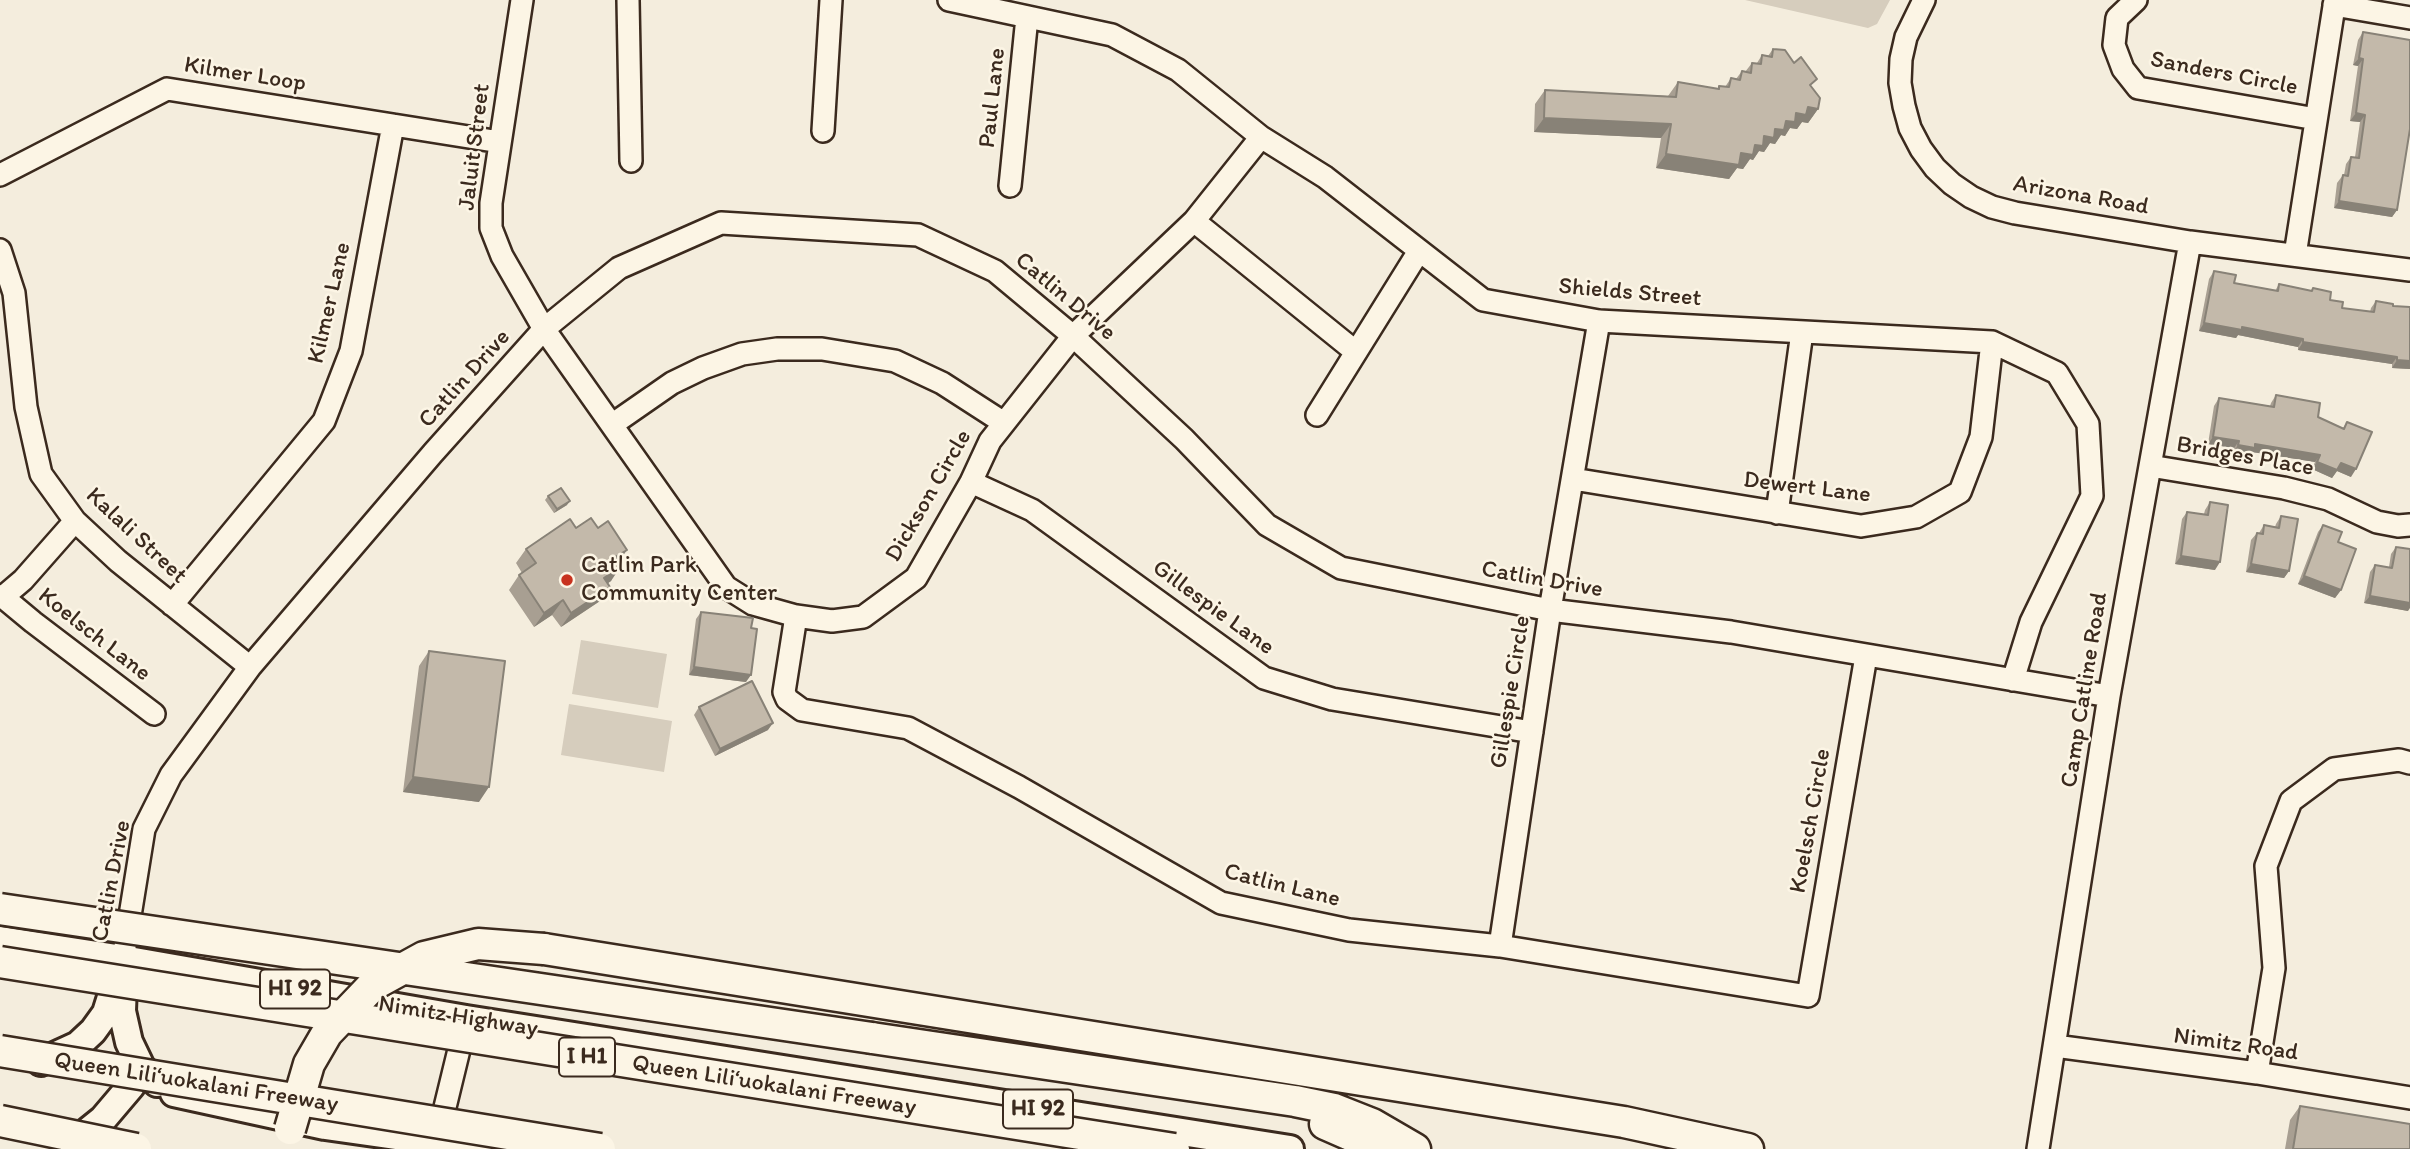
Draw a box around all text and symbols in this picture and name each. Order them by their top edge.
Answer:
street label: Sanders Circle [2148,46,2300,102]
street label: Paul Lane [973,47,1013,149]
street label: Kilmer Loop [182,51,308,99]
street label: Jaluit Street [453,82,497,212]
street label: Arizona Road [2011,170,2151,222]
street label: Kilmer Lane [302,240,358,366]
street label: Catlin Drive [1009,246,1121,348]
street label: Shields Street [1557,272,1703,314]
street label: Catlin Drive [413,324,517,434]
street label: Dickson Circle [880,425,978,567]
street label: Bridges Place [2174,431,2316,483]
street label: Dewert Lane [1742,466,1872,510]
street label: Kalali Street [79,482,193,590]
place label: Catlin Park Community Center [581,552,777,608]
street label: Gillespie Lane [1146,554,1280,662]
street label: Catlin Drive [1479,555,1605,605]
marker: Catlin Park Community Center [559,572,575,588]
street label: Koelsch Lane [32,582,156,688]
street label: Camp Catline Road [2055,590,2115,790]
street label: Gillespie Circle [1485,614,1537,770]
street label: Koelsch Circle [1784,747,1838,895]
street label: Catlin Drive [86,818,138,944]
street label: Catlin Lane [1221,858,1343,914]
road number: HI 92 [260,970,330,1008]
street label: Nimitz Highway [376,990,540,1044]
street label: Nimitz Road [2172,1022,2300,1068]
road number: I H1 [559,1038,615,1076]
street label: Queen Liliʻuokalani Freeway [52,1046,340,1120]
street label: Queen Liliʻuokalani Freeway [630,1049,918,1123]
road number: HI 92 [1003,1090,1073,1128]

